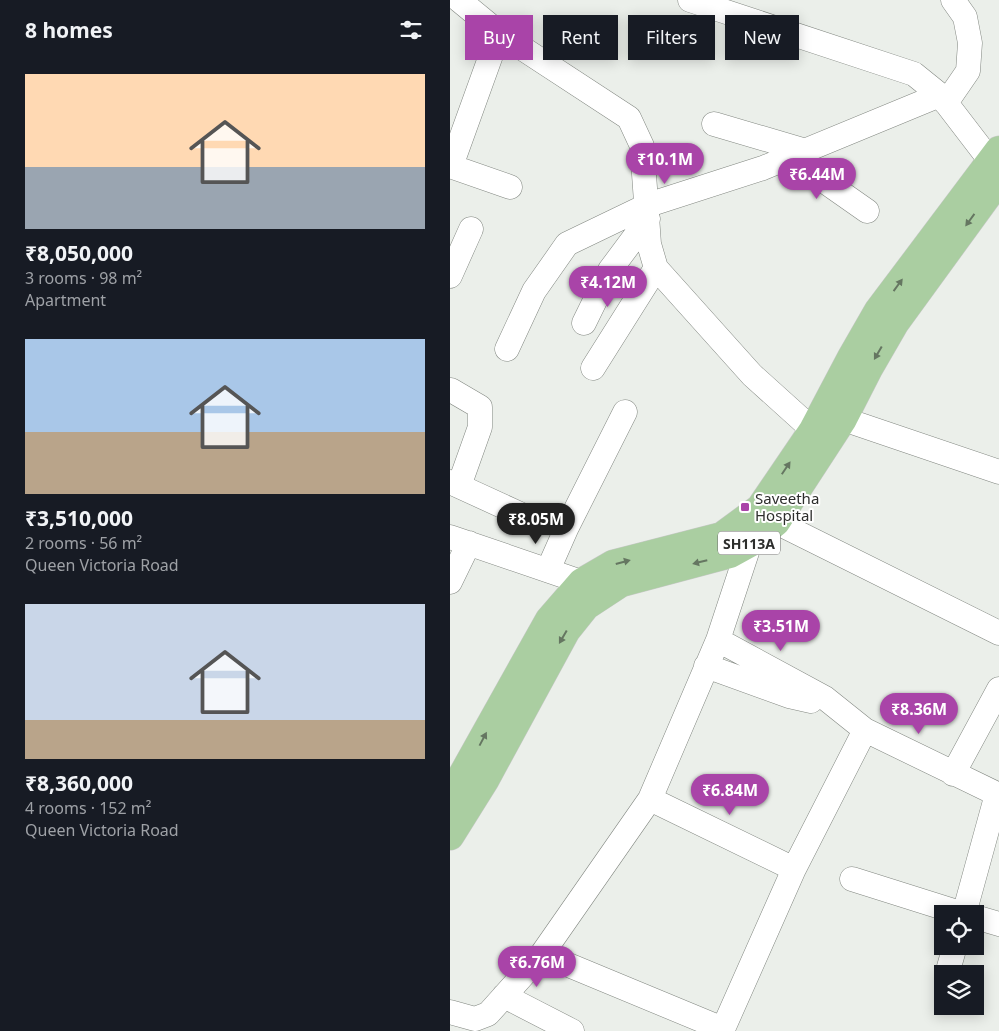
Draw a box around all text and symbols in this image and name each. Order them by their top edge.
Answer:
chip: Buy [465,15,533,60]
chip: Rent [543,15,618,60]
chip: Filters [628,15,715,60]
chip: New [725,15,799,60]
text: 8 homes [25,16,113,44]
icon: filters [397,16,425,44]
icon: home [180,107,270,197]
pin: ₹10.1M [624,142,706,185]
text: ₹10.1M [637,148,693,170]
pin: ₹6.44M [776,158,858,200]
text: ₹6.44M [789,163,845,185]
one-way arrow [966,213,976,226]
text: ₹8,050,000 [25,239,133,267]
pin: ₹4.12M [567,266,649,308]
text: 3 rooms · 98 m² [25,267,142,289]
text: ₹4.12M [580,271,636,293]
one-way arrow [893,278,903,292]
text: Apartment [25,289,106,311]
one-way arrow [873,346,882,359]
icon: home [180,372,270,462]
one-way arrow [781,461,791,475]
place label: Saveetha Hospital [755,488,819,525]
marker: Saveetha Hospital [739,501,751,513]
pin: ₹8.05M [495,502,577,545]
text: ₹3,510,000 [25,504,133,532]
text: ₹8.05M [508,508,564,530]
text: 2 rooms · 56 m² [25,532,142,554]
road number: SH113A [718,532,780,554]
text: Queen Victoria Road [25,554,179,576]
one-way arrow [615,557,630,565]
one-way arrow [692,558,707,566]
pin: ₹3.51M [740,610,822,652]
text: ₹3.51M [753,615,809,637]
one-way arrow [558,631,567,644]
icon: home [180,637,270,727]
pin: ₹8.36M [878,692,960,735]
text: ₹8.36M [891,698,947,720]
one-way arrow [479,732,487,747]
text: ₹8,360,000 [25,769,133,797]
pin: ₹6.84M [689,774,771,816]
text: ₹6.84M [702,779,758,801]
text: 4 rooms · 152 m² [25,797,151,819]
text: Queen Victoria Road [25,819,179,841]
map controls [934,905,984,1015]
button: locate [934,905,984,955]
pin: ₹6.76M [496,946,578,988]
text: ₹6.76M [509,951,565,973]
button: layers [934,965,984,1015]

